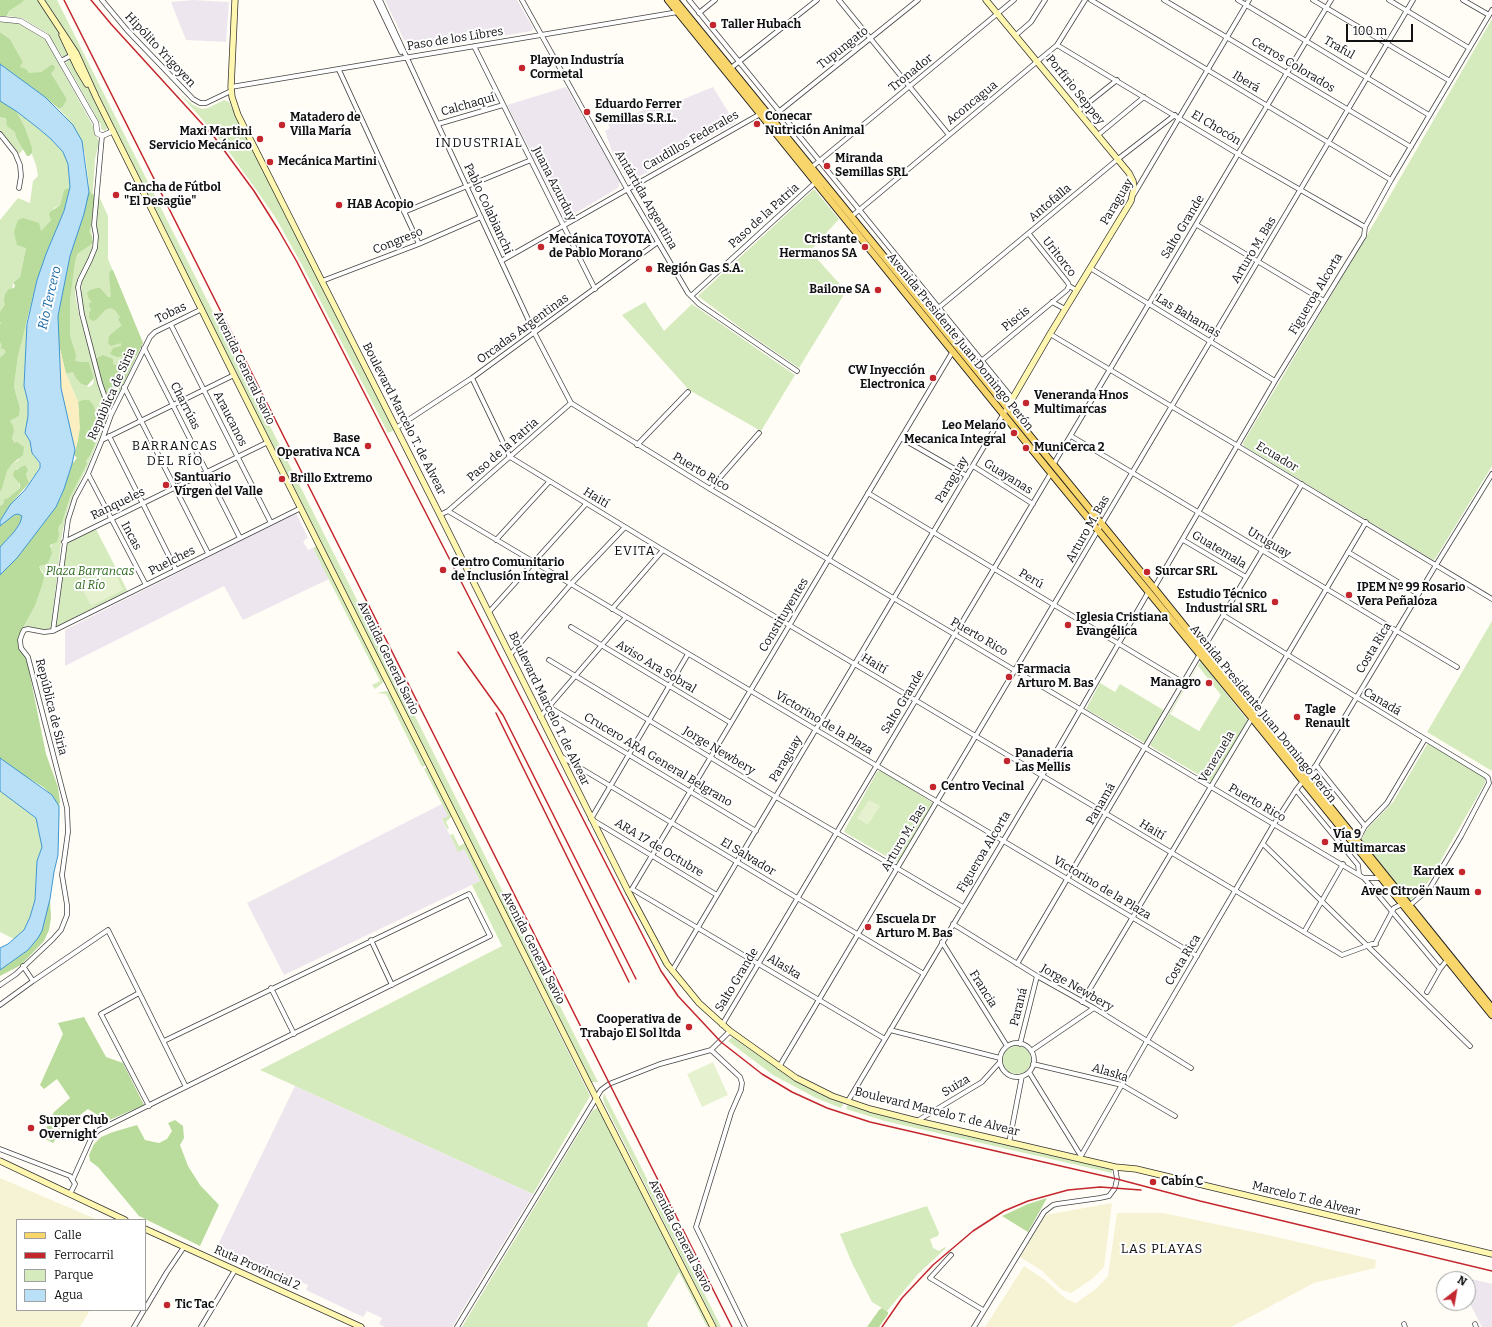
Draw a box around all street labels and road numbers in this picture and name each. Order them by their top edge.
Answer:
street label: Hipólito Yrigoyen [122,10,198,90]
street label: Paso de los Libres [406,24,504,54]
street label: Tupungato [815,24,871,72]
street label: Traful [1321,33,1357,63]
street label: Cerros Colorados [1249,34,1337,96]
street label: Tronador [886,51,936,95]
street label: Porfirio Seppey [1043,52,1107,128]
street label: Iberá [1230,68,1262,96]
street label: Aconcagua [943,78,1001,128]
street label: Calchaquí [439,90,497,120]
street label: Caudillos Federales [641,108,741,174]
street label: El Chocón [1189,108,1243,148]
street label: Juana Azurduy [529,144,579,224]
street label: Antártida Argentina [612,148,680,252]
street label: Pablo Colabianchi [461,161,515,257]
street label: Paraguay [1098,176,1136,228]
street label: Paso de la Patria [726,181,802,251]
street label: Antofalla [1026,181,1074,225]
street label: Salto Grande [1158,192,1208,262]
street label: Arturo M. Bas [1228,214,1280,286]
street label: Congreso [371,224,425,258]
street label: Uritorco [1039,234,1079,280]
street label: Avenida Presidente Juan Domingo Perón [884,250,1036,434]
street label: Figueroa Alcorta [1286,251,1346,337]
street label: Orcadas Argentinas [474,291,572,367]
street label: Las Bahamas [1153,291,1223,341]
street label: Tobas [153,299,189,327]
street label: Piscis [999,303,1033,335]
street label: Avenida General Savio [210,309,278,427]
street label: Boulevard Marcelo T. de Alvear [359,340,449,498]
street label: República de Siria [85,346,139,442]
street label: Charrúas [167,380,203,432]
street label: Araucanos [210,389,250,449]
street label: Paso de la Patria [464,415,542,485]
street label: Ecuador [1253,439,1301,475]
street label: Puerto Rico [670,449,732,495]
street label: Paraguay [933,454,971,506]
street label: Guayanas [981,456,1035,498]
street label: Ranqueles [89,485,147,523]
street label: Haití [581,485,611,511]
street label: Arturo M. Bas [1063,493,1113,565]
street label: Incas [118,519,144,553]
street label: Uruguay [1245,524,1293,562]
street label: Guatemala [1189,528,1249,572]
street label: Puelches [146,543,198,579]
street label: Perú [1016,566,1046,592]
street label: Constituyentes [756,575,812,655]
street label: Avenida General Savio [354,599,422,717]
street label: Puerto Rico [948,615,1010,659]
street label: Costa Rica [1353,620,1395,676]
street label: Avenida Presidente Juan Domingo Perón [1187,622,1339,806]
street label: Boulevard Marcelo T. de Alvear [505,630,593,788]
street label: Aviso Ara Sobral [613,637,699,697]
street label: Haití [859,651,889,677]
street label: República de Siria [32,657,70,757]
street label: Salto Grande [878,667,928,737]
street label: Canadá [1360,685,1404,719]
street label: Victorino de la Plaza [772,688,876,758]
street label: Crucero ARA General Belgrano [581,710,735,810]
street label: Jorge Newbery [680,724,758,778]
street label: Venezuela [1196,729,1238,785]
street label: Paraguay [767,733,805,785]
street label: Panamá [1083,781,1119,827]
street label: Puerto Rico [1226,781,1288,825]
street label: Arturo M. Bas [878,802,930,874]
street label: Figueroa Alcorta [954,809,1014,895]
street label: ARA 17 de Octubre [612,816,706,880]
street label: Haití [1137,817,1167,843]
street label: El Salvador [718,835,778,879]
street label: Victorino de la Plaza [1050,853,1154,923]
street label: Avenida General Savio [498,889,568,1007]
street label: Costa Rica [1162,932,1204,988]
street label: Salto Grande [712,945,762,1015]
street label: Alaska [764,951,804,983]
street label: Jorge Newbery [1038,961,1116,1015]
street label: Francia [966,968,1000,1010]
street label: Paraná [1007,986,1031,1028]
street label: Alaska [1090,1061,1130,1085]
street label: Suiza [939,1072,973,1100]
street label: Boulevard Marcelo T. de Alvear [853,1085,1021,1139]
street label: Avenida General Savio [645,1177,715,1295]
street label: Marcelo T. de Alvear [1251,1179,1361,1219]
street label: Ruta Provincial 2 [212,1243,302,1293]

